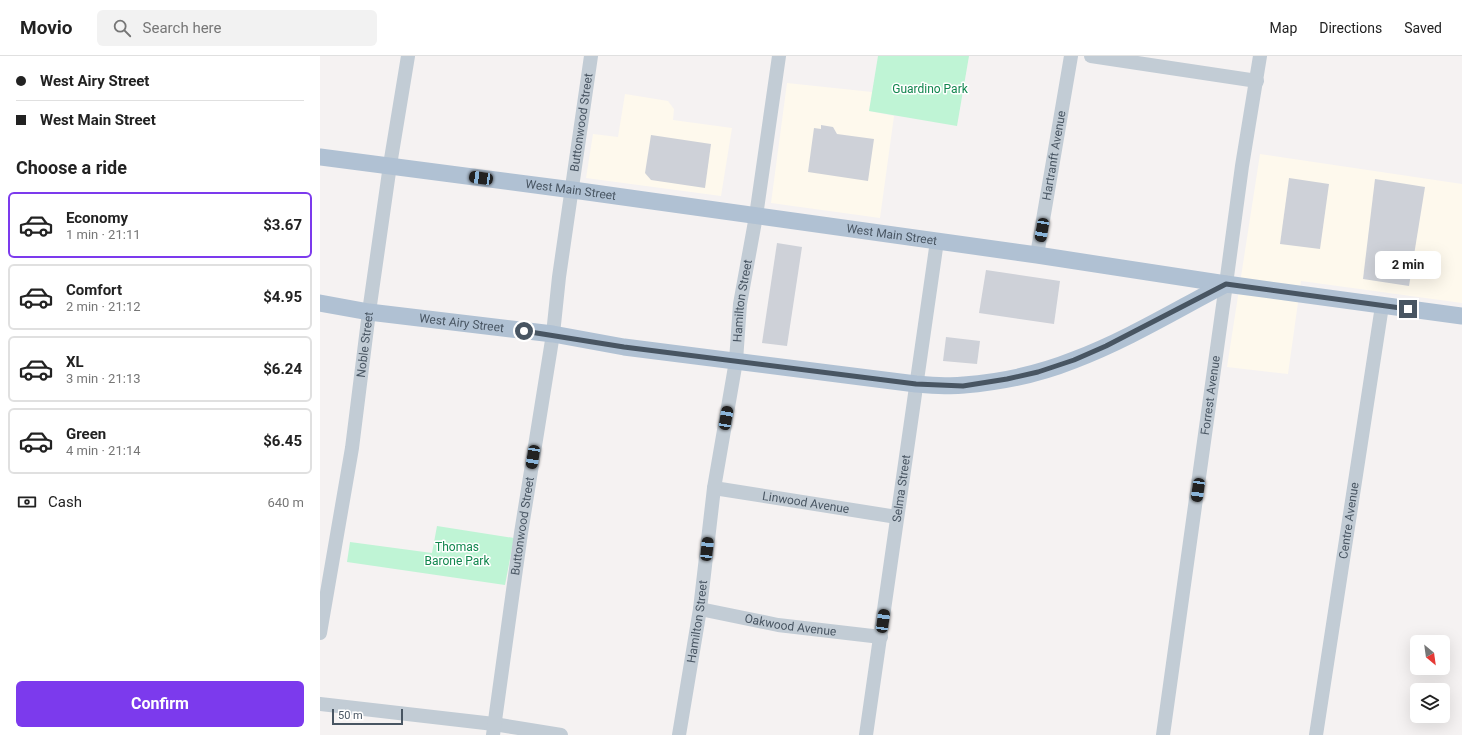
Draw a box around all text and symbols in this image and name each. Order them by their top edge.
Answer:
search box [97,10,377,46]
text: Movio [20,16,73,39]
icon: search [111,17,133,39]
text: Search here [143,19,222,37]
text: Map [1270,20,1297,36]
text: Directions [1319,20,1382,36]
text: Saved [1404,20,1442,36]
text: West Airy Street [40,72,149,90]
street label: Buttonwood Street [567,72,595,173]
park label: Guardino Park [892,82,969,96]
street label: Hartranft Avenue [1039,110,1069,201]
text: West Main Street [40,111,156,129]
text: Choose a ride [16,157,127,178]
car [468,170,494,186]
street label: West Main Street [525,177,617,203]
icon: car [18,207,54,243]
text: Economy [66,209,128,227]
text: $3.67 [263,216,302,234]
car [1034,217,1050,243]
street label: West Main Street [846,221,938,248]
text: 1 min · 21:11 [66,227,141,242]
callout: 2 min [1375,251,1441,279]
text: 2 min [1392,257,1424,272]
street label: Hamilton Street [730,258,755,343]
icon: car [18,279,54,315]
text: Comfort [66,281,122,299]
text: $4.95 [263,288,302,306]
text: 2 min · 21:12 [66,299,141,314]
route end [1399,300,1417,318]
street label: Noble Street [354,311,376,378]
street label: West Airy Street [418,311,505,335]
route start [515,322,533,340]
icon: car [18,351,54,387]
text: XL [66,353,84,371]
street label: Forrest Avenue [1198,355,1223,436]
text: $6.24 [263,360,302,378]
text: 3 min · 21:13 [66,371,141,386]
car [718,405,734,431]
icon: car [18,423,54,459]
text: Green [66,425,106,443]
text: $6.45 [263,432,302,450]
text: 4 min · 21:14 [66,443,141,458]
car [525,444,541,470]
street label: Selma Street [890,454,913,523]
street label: Buttonwood Street [508,476,537,576]
car [1190,477,1206,503]
street label: Centre Avenue [1336,481,1362,560]
street label: Linwood Avenue [761,489,850,516]
icon: cash [16,491,38,513]
text: Cash [48,493,82,511]
text: 640 m [267,495,304,510]
car [700,536,714,562]
park label: Thomas Barone Park [425,540,490,568]
street label: Hamilton Street [684,579,710,664]
car [875,608,891,634]
street label: Oakwood Avenue [743,611,837,639]
north arrow [1410,635,1450,675]
map controls [1410,635,1450,723]
button: Confirm [16,681,304,727]
button: layers [1410,683,1450,723]
scale bar [332,707,403,726]
text: 50 m [338,709,363,722]

